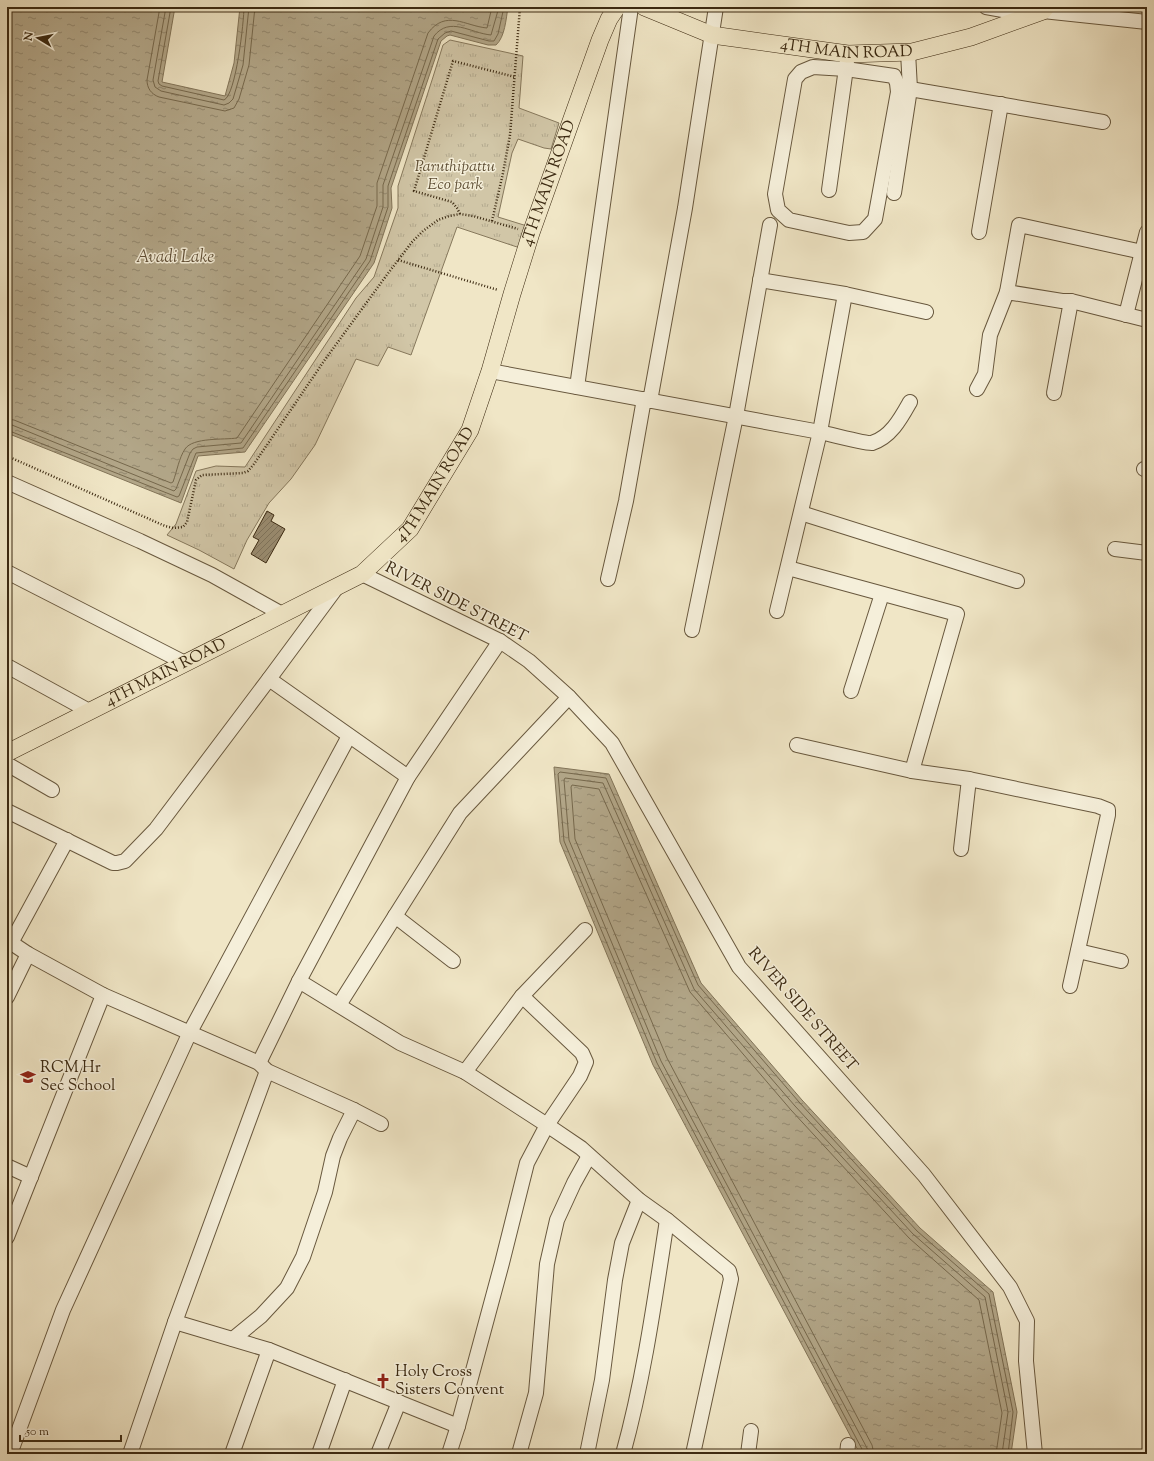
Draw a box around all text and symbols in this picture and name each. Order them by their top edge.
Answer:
north arrow [18,18,58,58]
text: N [20,31,38,43]
street label: 4TH MAIN ROAD [779,33,913,66]
street label: 4TH MAIN ROAD [516,117,582,250]
park label: Paruthipattu Eco park [415,156,496,197]
water label: Avadi Lake [136,246,214,270]
street label: 4TH MAIN ROAD [391,423,480,548]
street label: RIVER SIDE STREET [381,557,531,649]
street label: 4TH MAIN ROAD [101,633,230,713]
street label: RIVER SIDE STREET [742,943,862,1077]
place label: RCM Hr Sec School [40,1057,116,1098]
school or university icon: RCM Hr Sec School [19,1068,37,1086]
place label: Holy Cross Sisters Convent [395,1361,505,1402]
church icon: Holy Cross Sisters Convent [374,1372,392,1390]
scale bar [20,1417,121,1443]
text: 50 m [25,1423,49,1441]

